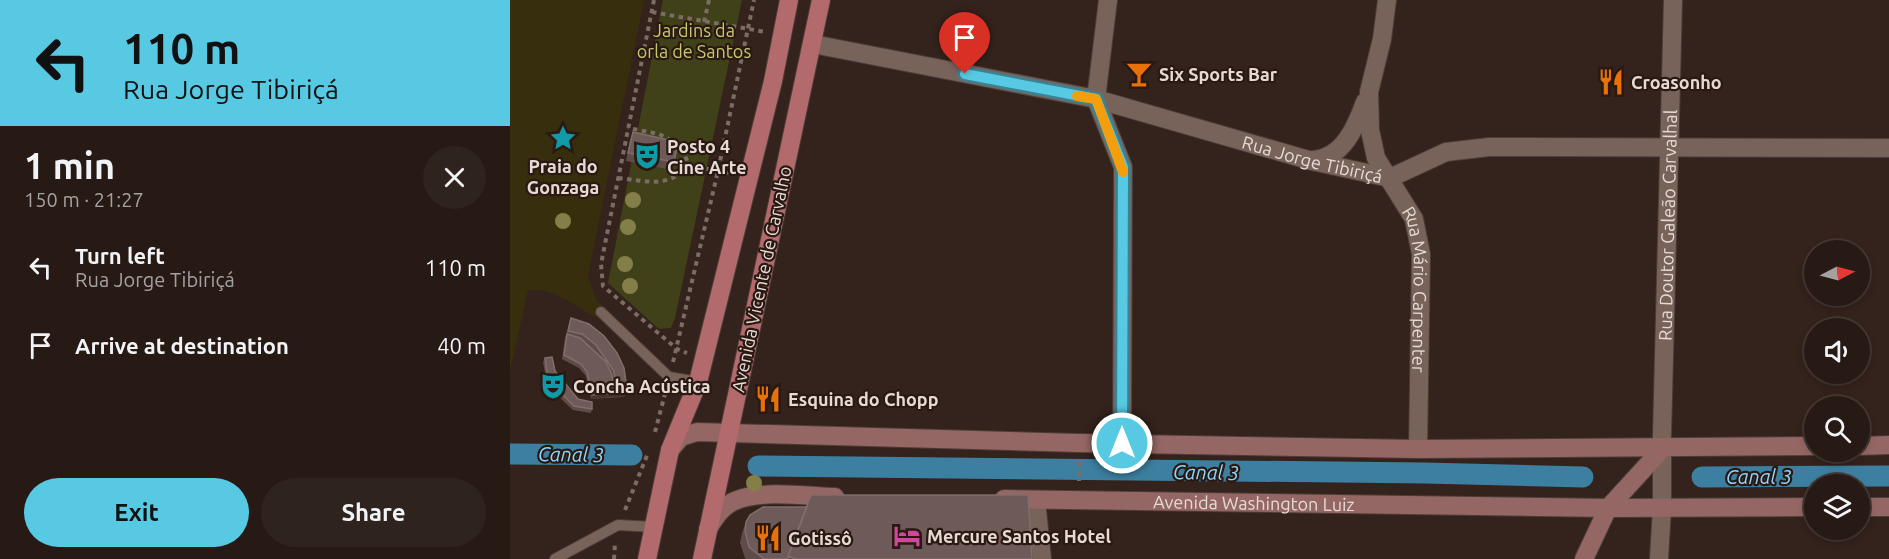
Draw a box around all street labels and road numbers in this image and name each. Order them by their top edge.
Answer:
street label: Rua Doutor Galeão Carvalhal [1654,109,1680,341]
street label: Rua Jorge Tibiriçá [1240,132,1384,186]
street label: Avenida Vicente de Carvalho [727,164,795,394]
street label: Rua Mário Carpenter [1399,203,1431,373]
street label: Avenida Washington Luiz [1153,491,1355,514]

